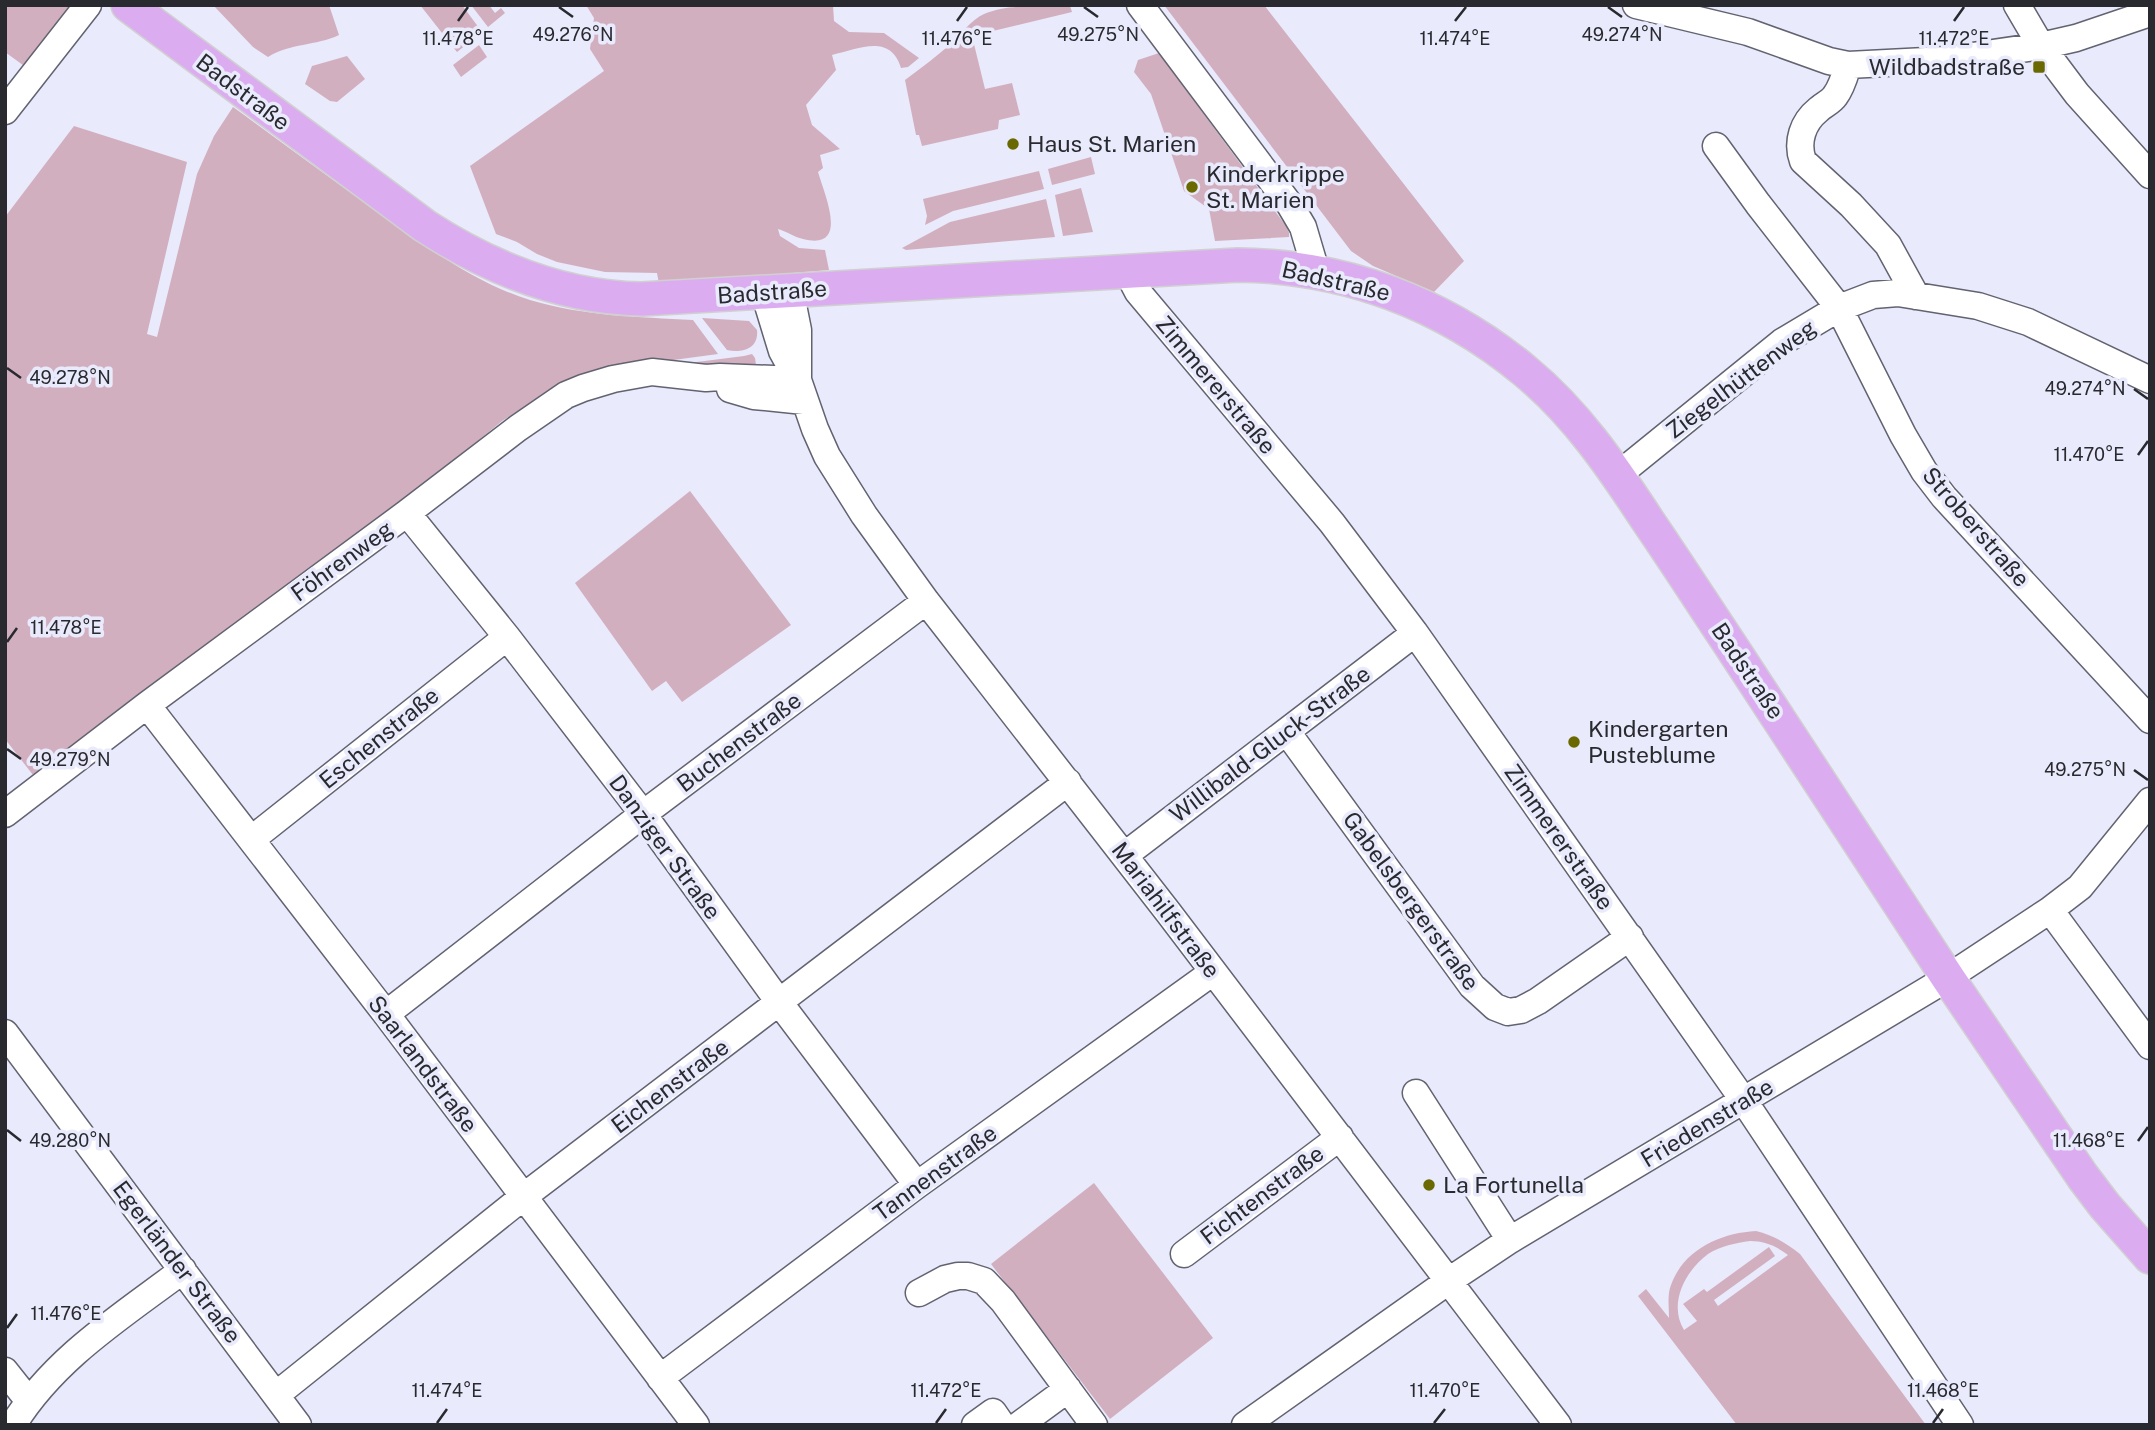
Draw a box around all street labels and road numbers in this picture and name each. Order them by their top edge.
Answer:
street label: Badstraße [191,48,295,136]
street label: Badstraße [1279,255,1393,306]
street label: Badstraße [716,274,828,309]
street label: Zimmererstraße [1151,310,1282,459]
street label: Ziegelhüttenweg [1660,313,1821,444]
street label: Stroberstraße [1917,461,2036,592]
street label: Föhrenweg [286,515,398,607]
street label: Badstraße [1706,618,1790,724]
street label: Willibald-Gluck-Straße [1164,660,1375,828]
street label: Eschenstraße [314,681,444,794]
street label: Buchenstraße [671,686,806,797]
street label: Zimmererstraße [1499,759,1620,915]
street label: Danziger Straße [604,769,727,924]
street label: Gabelsbergerstraße [1338,806,1485,995]
street label: Mariahilfstraße [1107,836,1226,983]
street label: Saarlandstraße [363,990,484,1138]
street label: Eichenstraße [606,1033,734,1138]
street label: Friedenstraße [1636,1073,1778,1173]
street label: Tannenstraße [868,1119,1002,1226]
street label: Fichtenstraße [1195,1139,1329,1250]
street label: Egerländer Straße [108,1175,247,1348]

